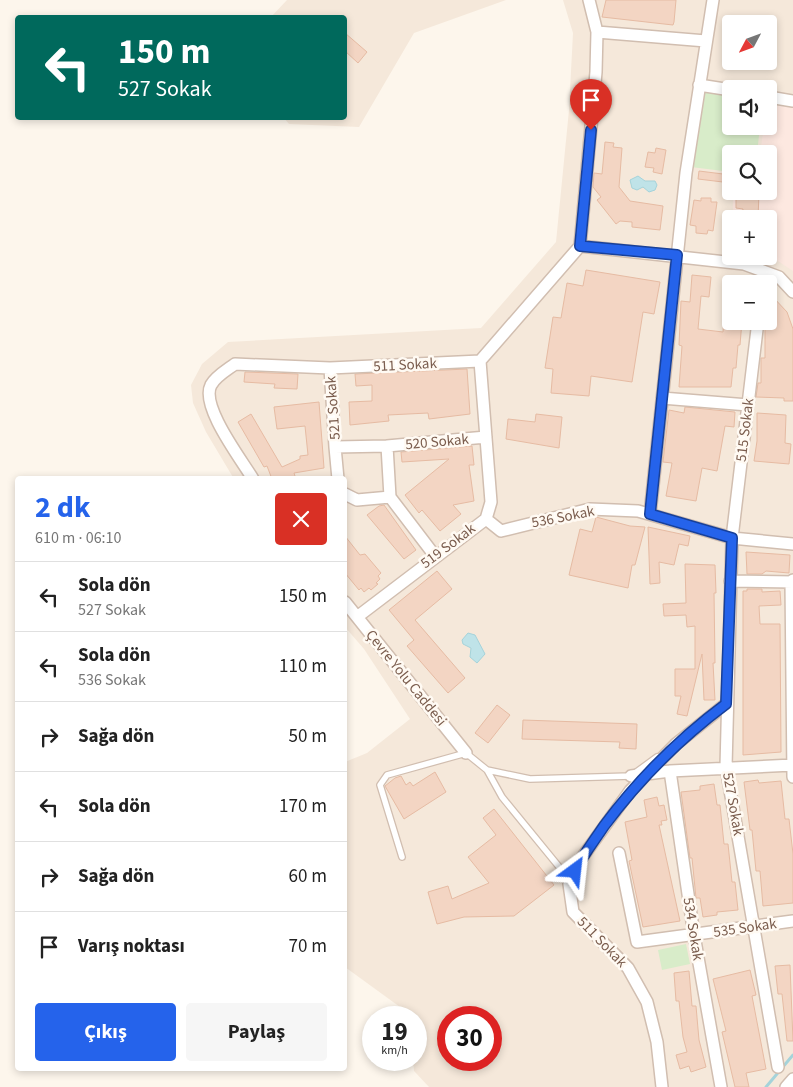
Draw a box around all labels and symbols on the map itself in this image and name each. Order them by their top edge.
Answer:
north arrow [722,15,778,70]
pin [570,79,612,130]
street label: 511 Sokak [373,353,438,377]
street label: 521 Sokak [320,375,346,441]
street label: 515 Sokak [731,397,759,463]
street label: 520 Sokak [404,429,470,455]
street label: 536 Sokak [530,500,597,533]
street label: 519 Sokak [416,518,480,574]
street label: Çevre Yolu Caddesi [361,625,451,731]
street label: 527 Sokak [717,771,749,838]
position arrow [548,844,600,896]
street label: 534 Sokak [678,896,708,963]
street label: 511 Sokak [572,912,632,973]
street label: 535 Sokak [712,913,779,943]
speed limit sign: 30 [437,1006,502,1071]

